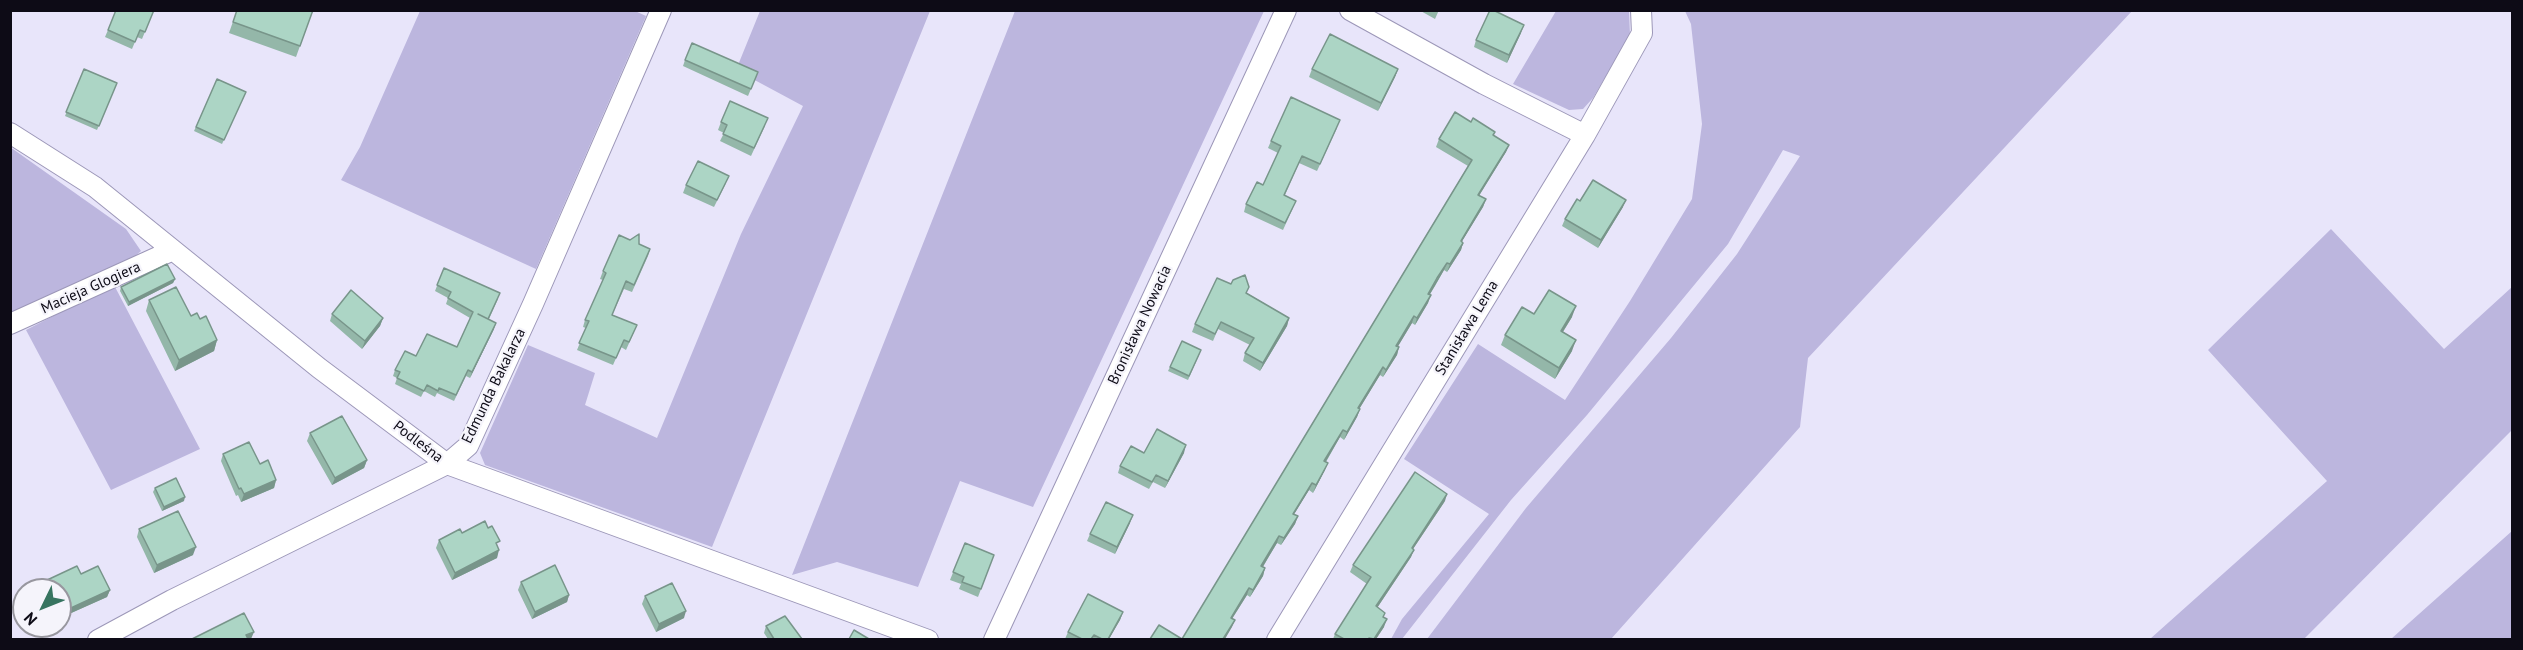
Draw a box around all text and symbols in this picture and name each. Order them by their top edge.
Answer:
street label: Macieja Glogiera [38,258,144,318]
street label: Bronisława Nowacia [1105,263,1175,387]
street label: Stanisława Lema [1432,277,1502,379]
street label: Edmunda Bakalarza [458,325,530,447]
street label: Podleśna [389,417,447,467]
north arrow [12,578,72,638]
text: N [19,608,41,630]

